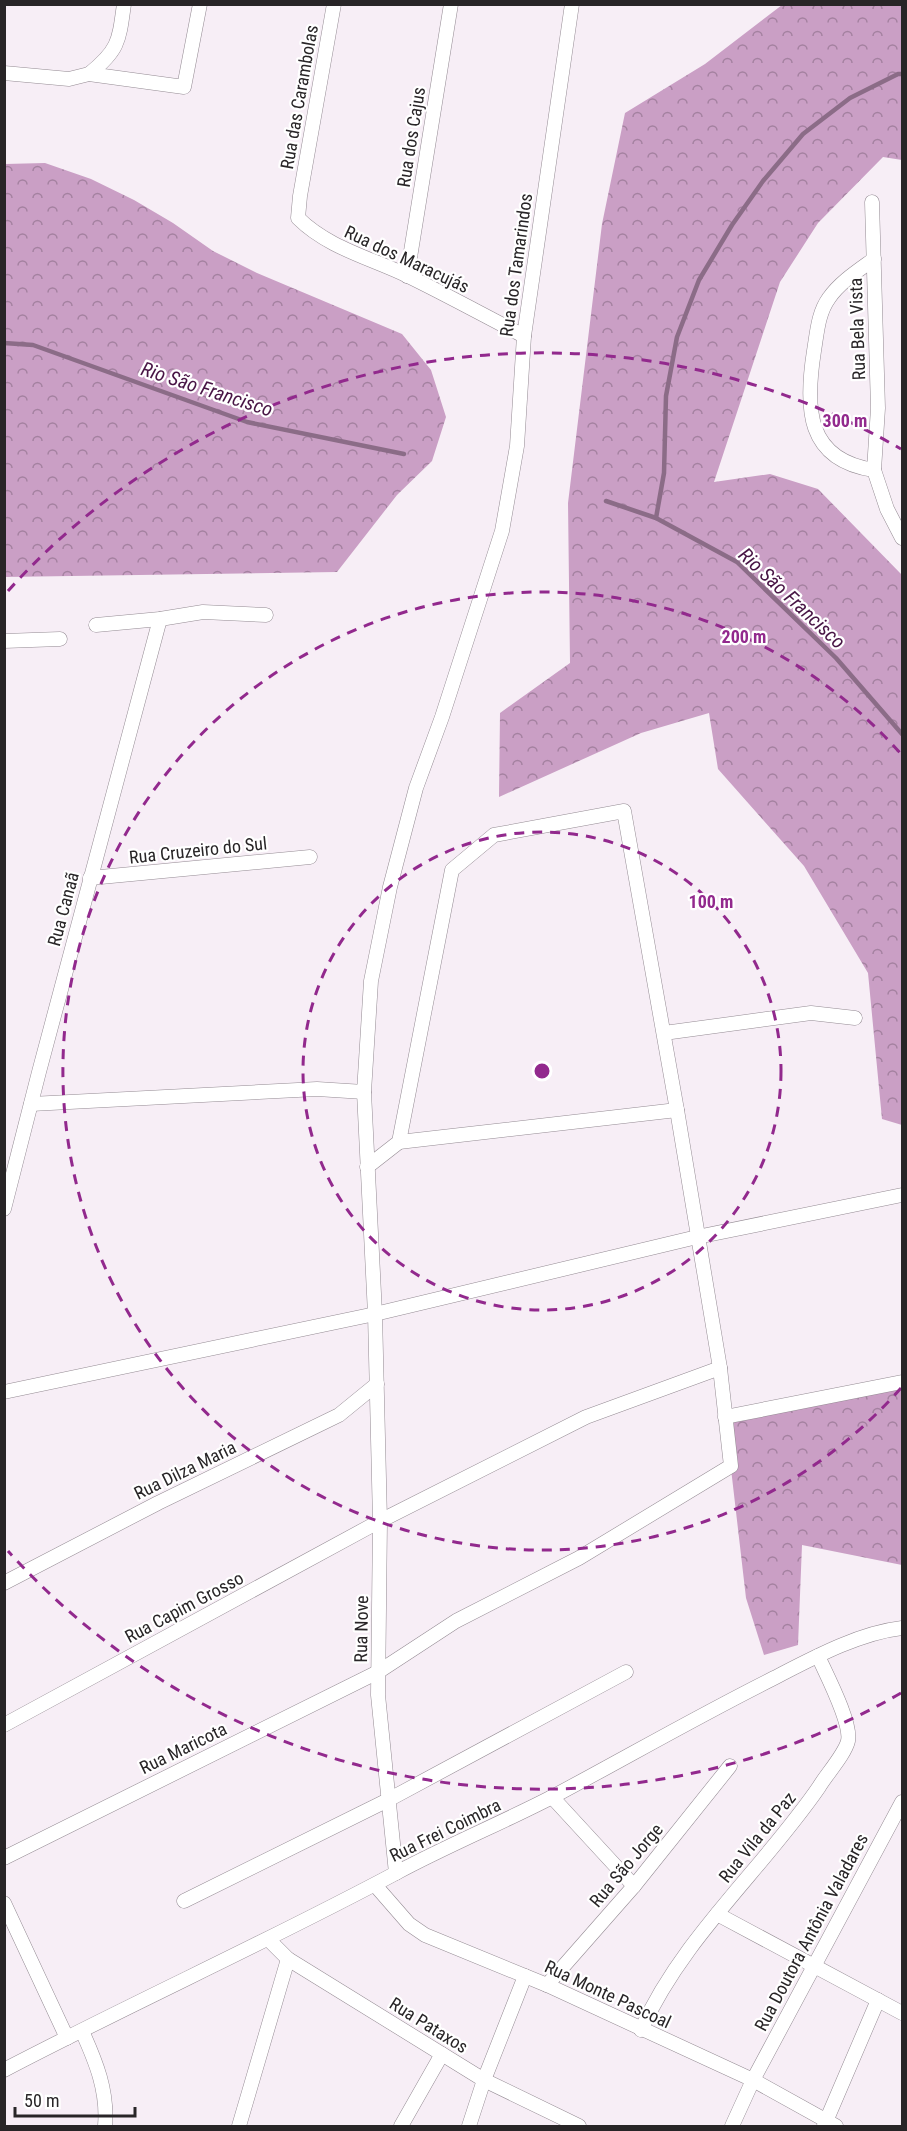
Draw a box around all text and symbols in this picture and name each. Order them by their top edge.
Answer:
street label: Rua das Carambolas [276,23,322,171]
street label: Rua dos Cajus [393,85,429,189]
street label: Rua dos Tamarindos [496,192,536,338]
street label: Rua dos Maracujás [341,221,473,297]
street label: Rua Bela Vista [845,277,869,381]
water label: Rio São Francisco [138,356,276,422]
text: 300 m [823,410,867,431]
water label: Rio São Francisco [734,543,850,653]
text: 200 m [722,626,766,647]
street label: Rua Cruzeiro do Sul [128,832,268,868]
street label: Rua Canaã [43,870,83,948]
text: 100 m [689,891,733,912]
centre of rings [532,1061,552,1081]
street label: Rua Dilza Maria [131,1436,239,1504]
street label: Rua Capim Grosso [121,1567,247,1647]
street label: Rua Nove [350,1595,372,1663]
street label: Rua Maricota [136,1718,230,1778]
street label: Rua Vila da Paz [714,1787,800,1886]
street label: Rua Frei Coimbra [386,1794,504,1866]
street label: Rua São Jorge [585,1819,667,1911]
street label: Rua Doutora Antônia Valadares [750,1830,872,2034]
street label: Rua Monte Pascoal [541,1956,675,2032]
street label: Rua Pataxos [386,1993,472,2057]
scale bar [15,2080,135,2118]
text: 50 m [24,2090,59,2111]

